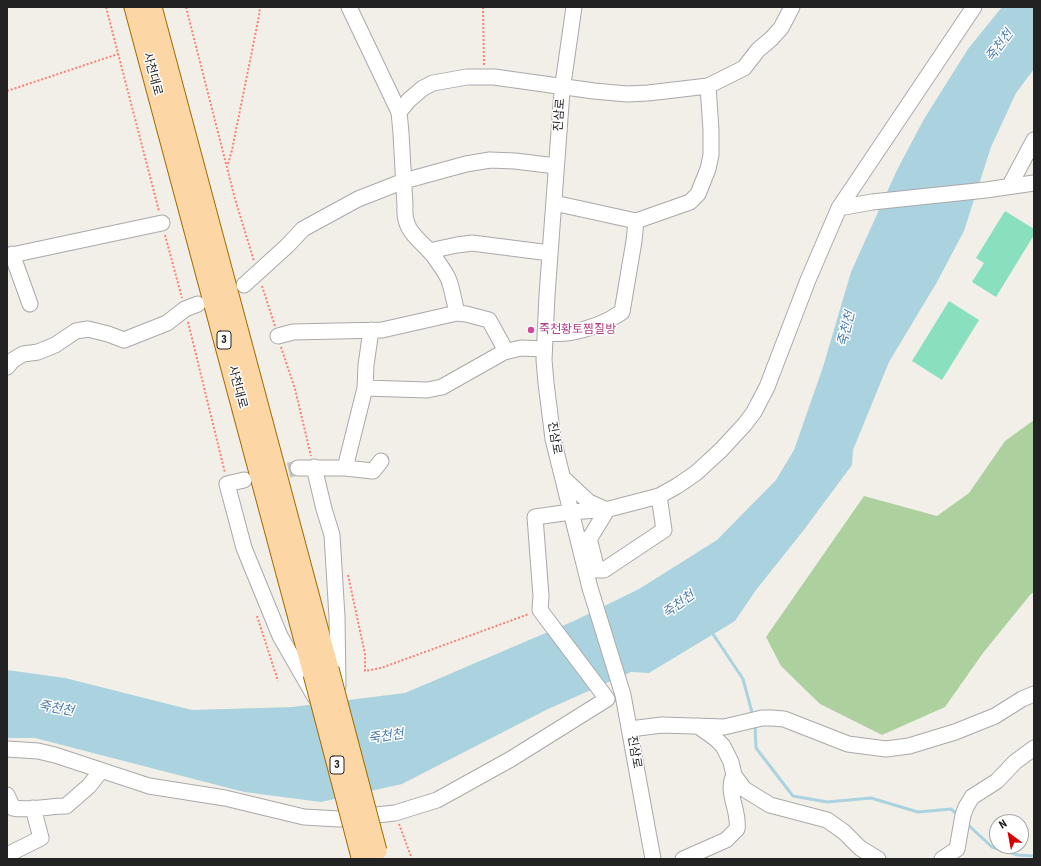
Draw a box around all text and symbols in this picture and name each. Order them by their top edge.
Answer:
water label: 죽천천 [983,27,1017,65]
street label: 사천대로 [139,51,165,97]
street label: 진삼로 [552,98,568,132]
water label: 죽천천 [835,310,859,348]
place label: 죽천황토찜질방 [539,323,616,337]
marker: 죽천황토찜질방 [526,325,536,335]
road number: 3 [217,331,231,349]
street label: 사천대로 [224,364,250,410]
street label: 진삼로 [544,420,564,456]
water label: 죽천천 [660,588,698,622]
water label: 죽천천 [37,698,75,720]
water label: 죽천천 [367,727,405,747]
street label: 진삼로 [624,734,644,770]
road number: 3 [330,756,344,774]
north arrow [989,814,1029,854]
text: N [997,817,1009,832]

